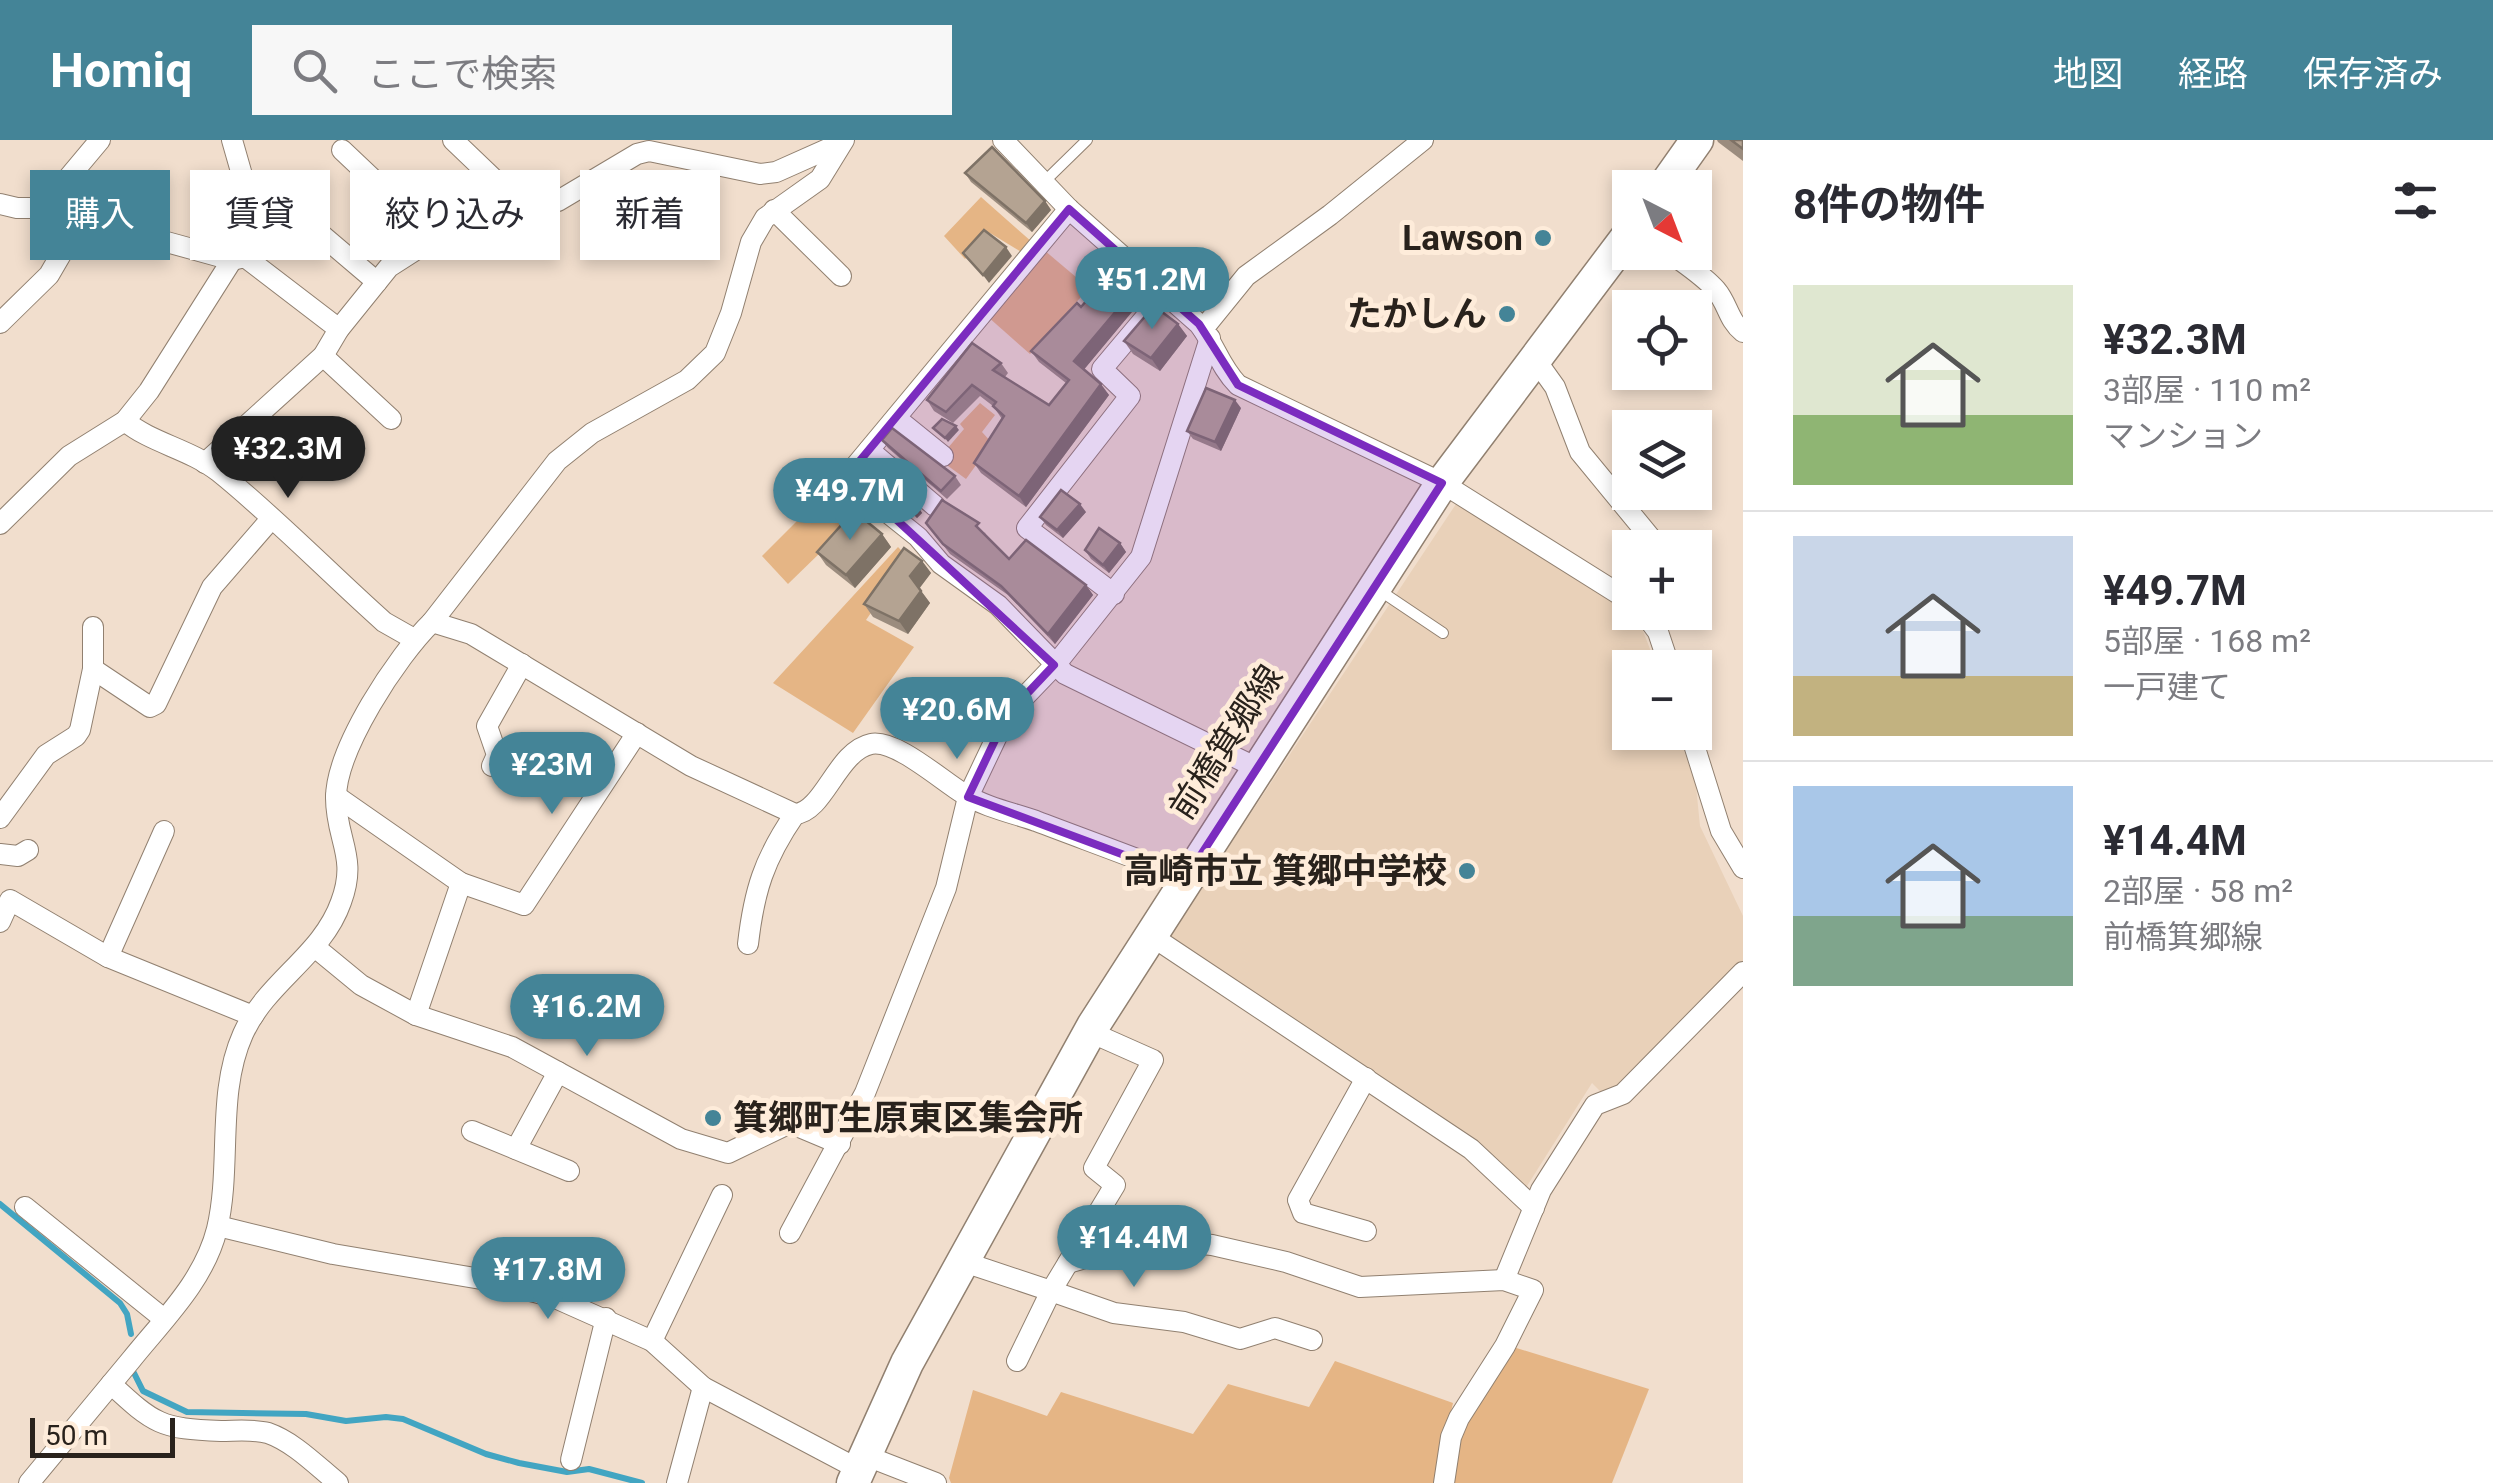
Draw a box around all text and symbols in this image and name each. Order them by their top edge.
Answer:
search box [252,25,952,115]
text: Homiq [50,42,192,99]
icon: search [287,43,342,98]
text: ここで検索 [367,52,557,96]
text: 地図 [2053,54,2123,95]
text: 経路 [2178,54,2248,95]
text: 保存済み [2303,54,2443,95]
chip: 購入 [30,170,170,260]
chip: 賃貸 [190,170,330,260]
chip: 絞り込み [350,170,560,260]
chip: 新着 [580,170,720,260]
north arrow [1612,170,1712,270]
map controls [1612,170,1712,750]
icon: filters [2388,173,2443,228]
text: 8件の物件 [1793,180,1985,229]
place label: Lawson [1402,218,1523,259]
marker: Lawson [1532,227,1554,249]
pin: ¥51.2M [1071,247,1233,332]
text: ¥51.2M [1097,260,1207,298]
button: locate [1612,290,1712,390]
place label: たかしん [1347,294,1487,335]
marker: たかしん [1496,303,1518,325]
text: ¥32.3M [2103,315,2247,364]
icon: home [1873,325,1993,445]
text: 3部屋 · 110 m² [2103,371,2311,409]
button: layers [1612,410,1712,510]
pin: ¥32.3M [207,416,369,501]
text: マンション [2103,417,2263,455]
text: ¥32.3M [233,429,343,467]
pin: ¥49.7M [769,458,931,543]
text: ¥49.7M [795,471,905,509]
button: + [1612,530,1712,630]
text: ¥49.7M [2103,566,2247,615]
icon: home [1873,576,1993,696]
text: 5部屋 · 168 m² [2103,622,2311,660]
button: − [1612,650,1712,750]
street label: 前橋箕郷線 [1162,658,1291,827]
text: 一戸建て [2103,668,2231,706]
pin: ¥20.6M [876,677,1038,762]
text: ¥20.6M [902,690,1012,728]
pin: ¥23M [493,732,611,817]
text: ¥23M [511,745,593,783]
text: ¥14.4M [2103,816,2247,865]
icon: home [1873,826,1993,946]
place label: 高崎市立 箕郷中学校 [1123,851,1447,892]
marker: 高崎市立 箕郷中学校 [1456,860,1478,882]
text: 2部屋 · 58 m² [2103,872,2293,910]
text: 前橋箕郷線 [2103,918,2263,956]
pin: ¥16.2M [506,974,668,1059]
text: ¥16.2M [532,987,642,1025]
place label: 箕郷町生原東区集会所 [733,1098,1083,1139]
marker: 箕郷町生原東区集会所 [702,1107,724,1129]
pin: ¥14.4M [1053,1205,1215,1290]
text: ¥14.4M [1079,1218,1189,1256]
pin: ¥17.8M [467,1237,629,1322]
text: ¥17.8M [493,1250,603,1288]
scale bar [30,1413,175,1458]
text: 50 m [45,1419,108,1452]

